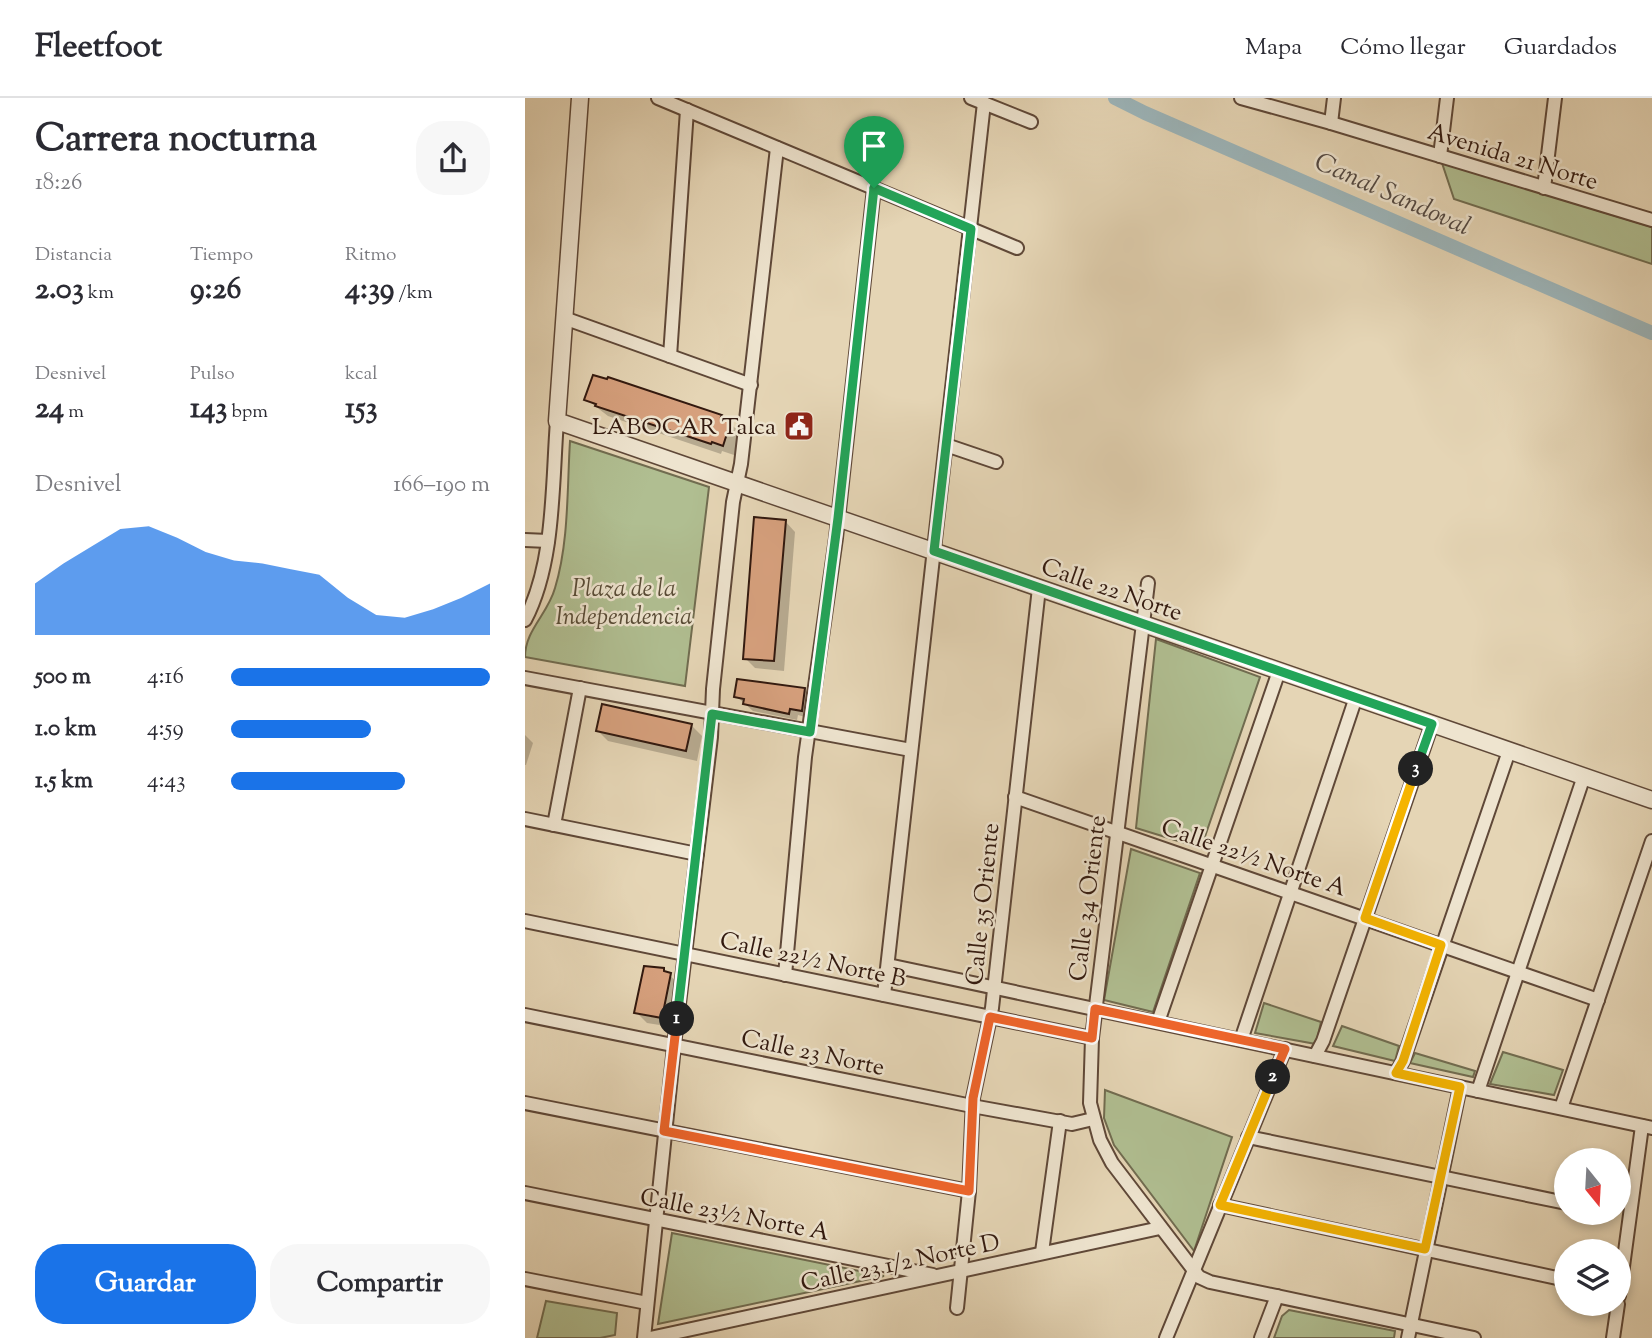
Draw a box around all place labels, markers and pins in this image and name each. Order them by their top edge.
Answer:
pin [844,116,904,188]
public building icon: LABOCAR Talca [782,409,816,443]
place label: LABOCAR Talca [592,411,776,445]
pin: 3 [1399,752,1433,786]
pin: 1 [659,1002,695,1037]
pin: 2 [1255,1060,1291,1094]

